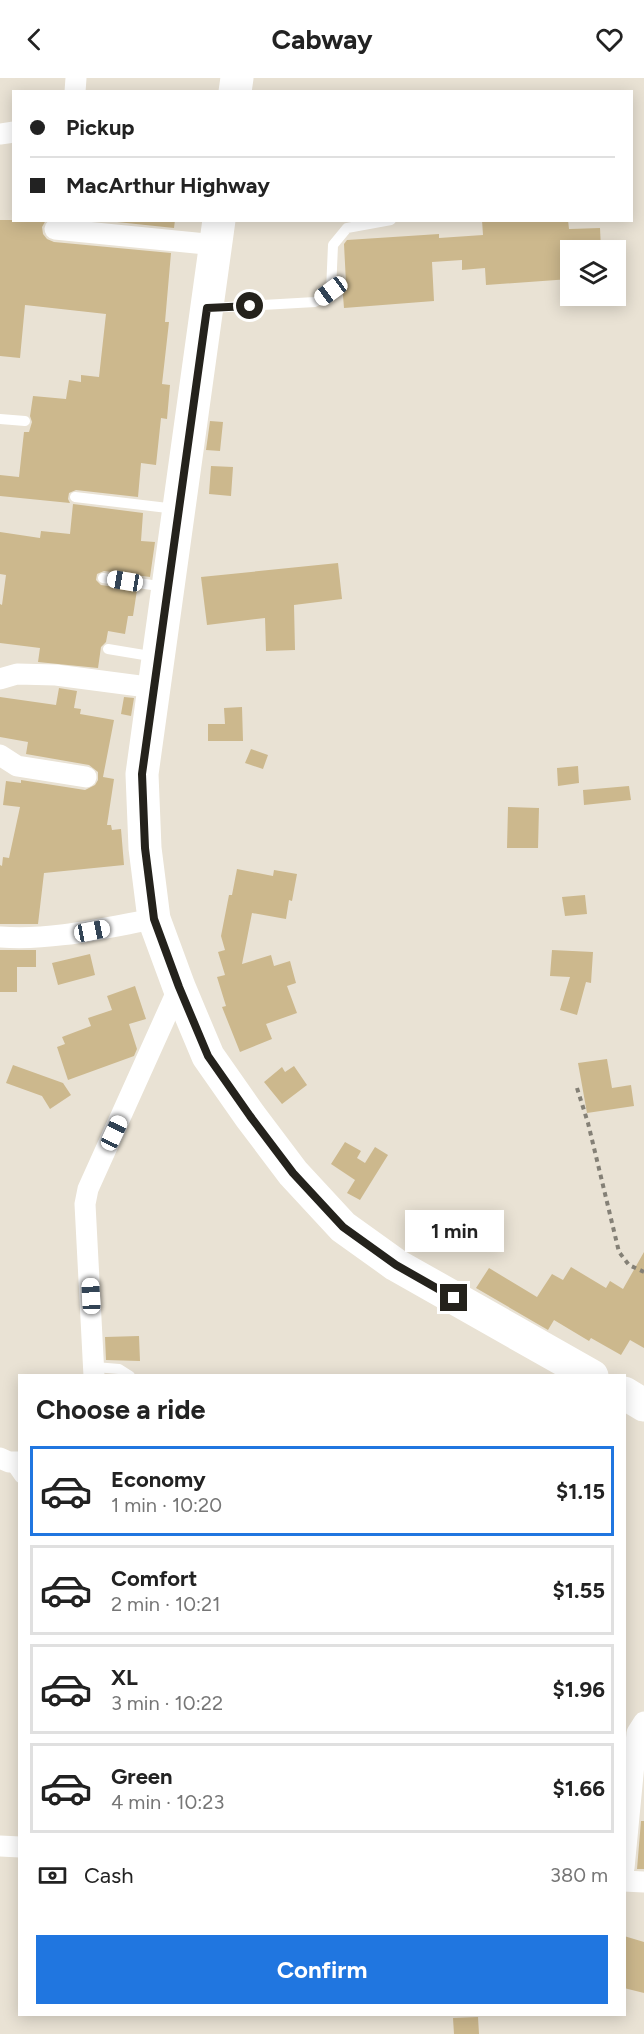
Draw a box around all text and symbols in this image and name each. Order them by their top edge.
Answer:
icon: back [18,23,51,56]
text: Cabway [271,23,373,56]
icon: heart [593,23,626,56]
text: Pickup [66,114,135,141]
text: MacArthur Highway [66,172,270,199]
map controls [560,240,626,306]
button: layers [560,240,626,306]
car [311,273,351,309]
route start [236,292,263,319]
car [106,569,144,593]
car [73,919,111,943]
car [98,1113,130,1153]
callout: 1 min [404,1211,504,1253]
text: 1 min [431,1219,478,1243]
car [81,1278,101,1314]
route end [440,1284,467,1311]
text: Choose a ride [36,1393,205,1426]
icon: car [39,1464,93,1518]
text: Economy [111,1466,206,1493]
text: $1.15 [556,1478,605,1505]
text: 1 min · 10:20 [111,1493,222,1517]
icon: car [39,1563,93,1617]
text: Comfort [111,1565,197,1592]
text: $1.55 [553,1577,605,1604]
text: 2 min · 10:21 [111,1592,220,1616]
icon: car [39,1662,93,1716]
text: XL [111,1664,138,1691]
text: $1.96 [553,1676,605,1703]
text: 3 min · 10:22 [111,1691,223,1715]
icon: car [39,1761,93,1815]
text: Green [111,1763,173,1790]
text: $1.66 [553,1775,605,1802]
text: 4 min · 10:23 [111,1790,224,1814]
icon: cash [36,1859,69,1892]
text: Cash [84,1862,134,1889]
text: 380 m [550,1863,608,1887]
button: Confirm [36,1935,608,2004]

